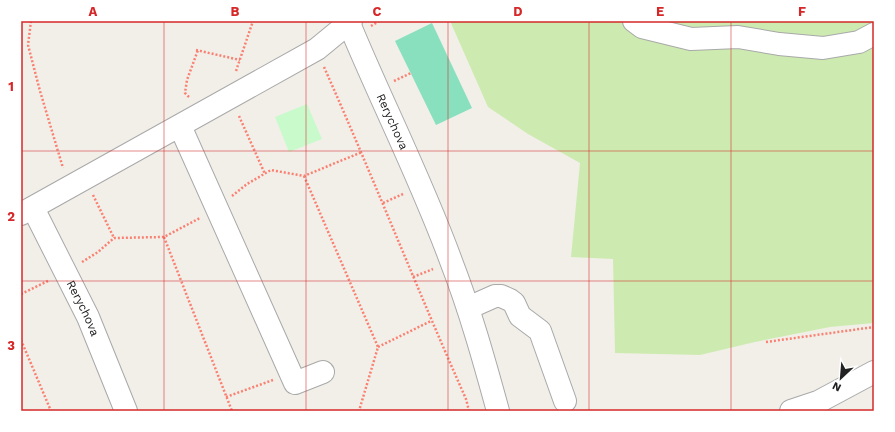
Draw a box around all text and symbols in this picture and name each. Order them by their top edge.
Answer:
text: A [89,4,98,19]
text: B [231,4,240,19]
text: C [373,4,382,19]
text: D [513,4,523,19]
text: E [656,4,664,19]
text: F [798,4,806,19]
text: 1 [8,79,14,94]
street label: Rerychova [374,91,411,152]
text: 2 [7,209,15,224]
street label: Rerychova [64,278,102,338]
text: 3 [7,338,15,353]
north arrow [821,358,861,398]
text: N [830,379,843,394]

